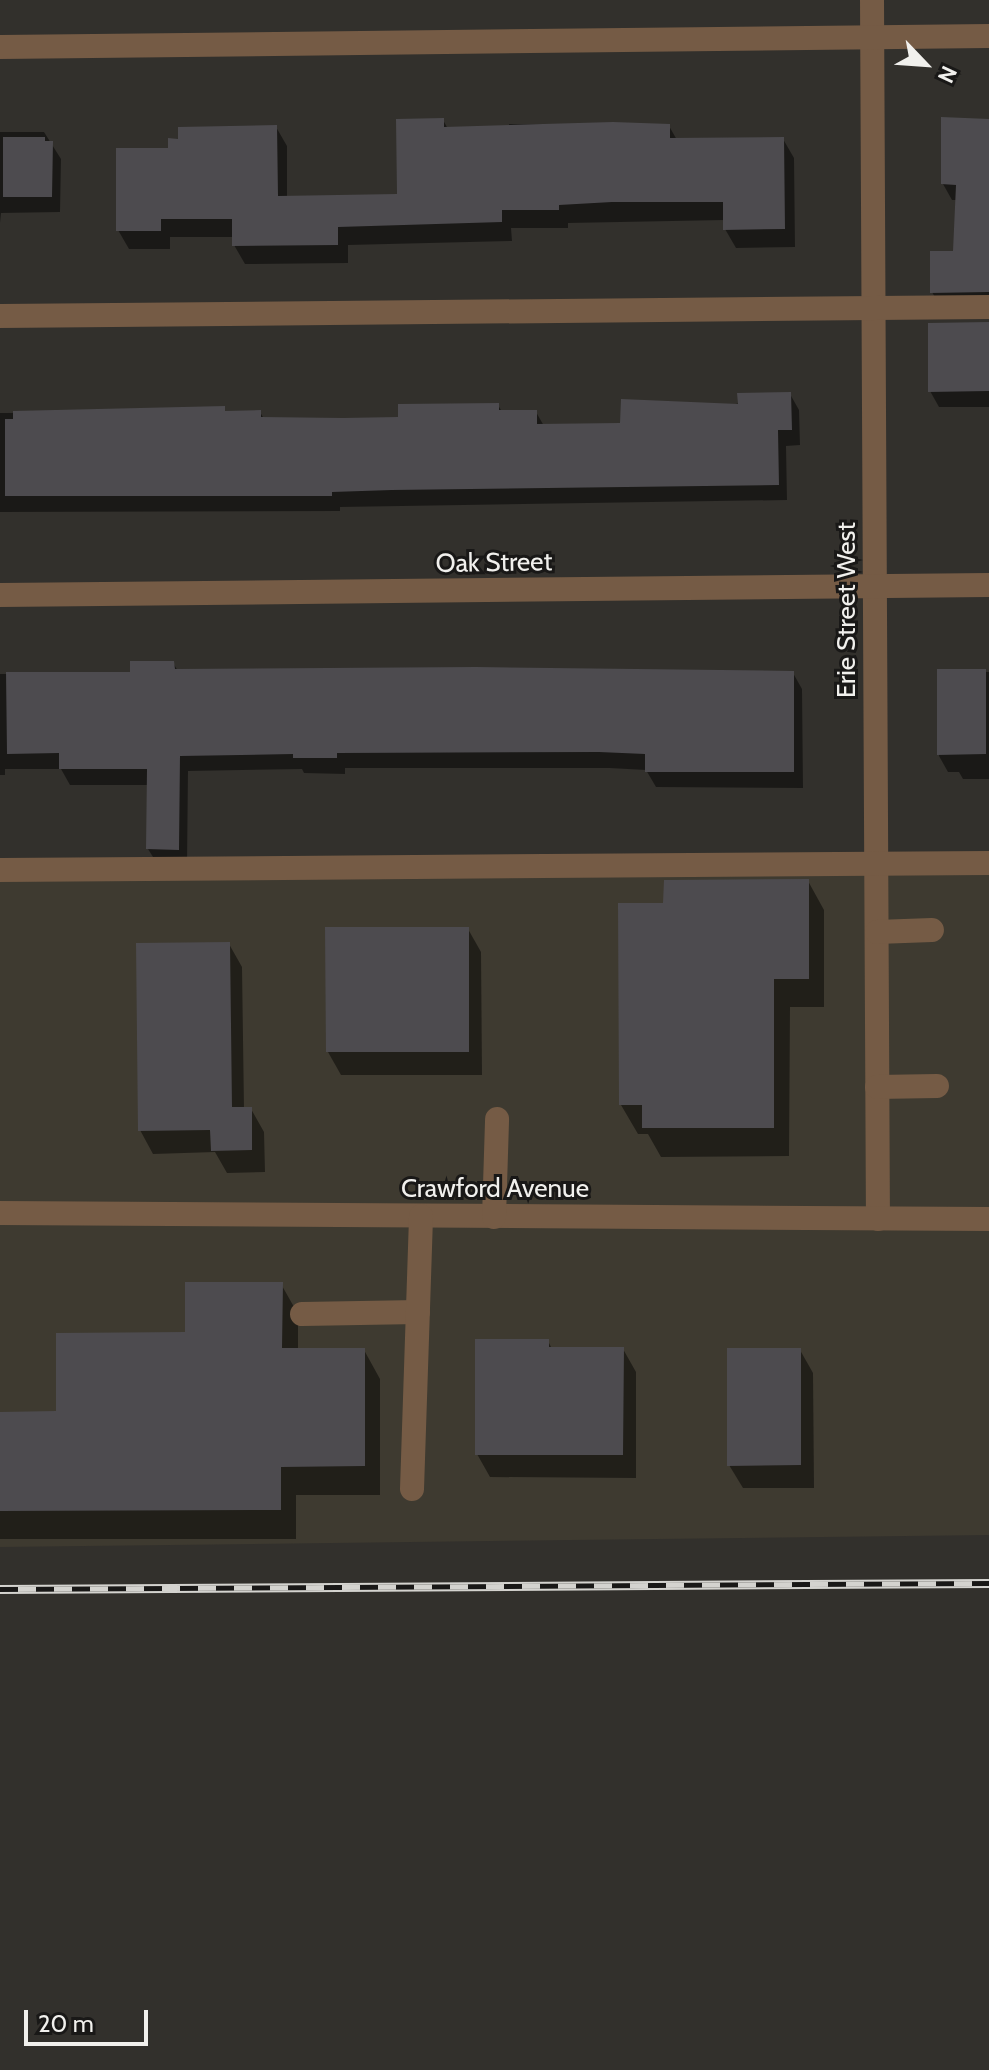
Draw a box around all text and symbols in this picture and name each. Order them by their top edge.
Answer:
north arrow [885,24,965,104]
text: N [932,62,963,87]
street label: Erie Street West [831,522,863,698]
street label: Oak Street [435,546,553,580]
street label: Crawford Avenue [401,1173,589,1205]
scale bar [28,1994,152,2044]
text: 20 m [38,2009,94,2038]

